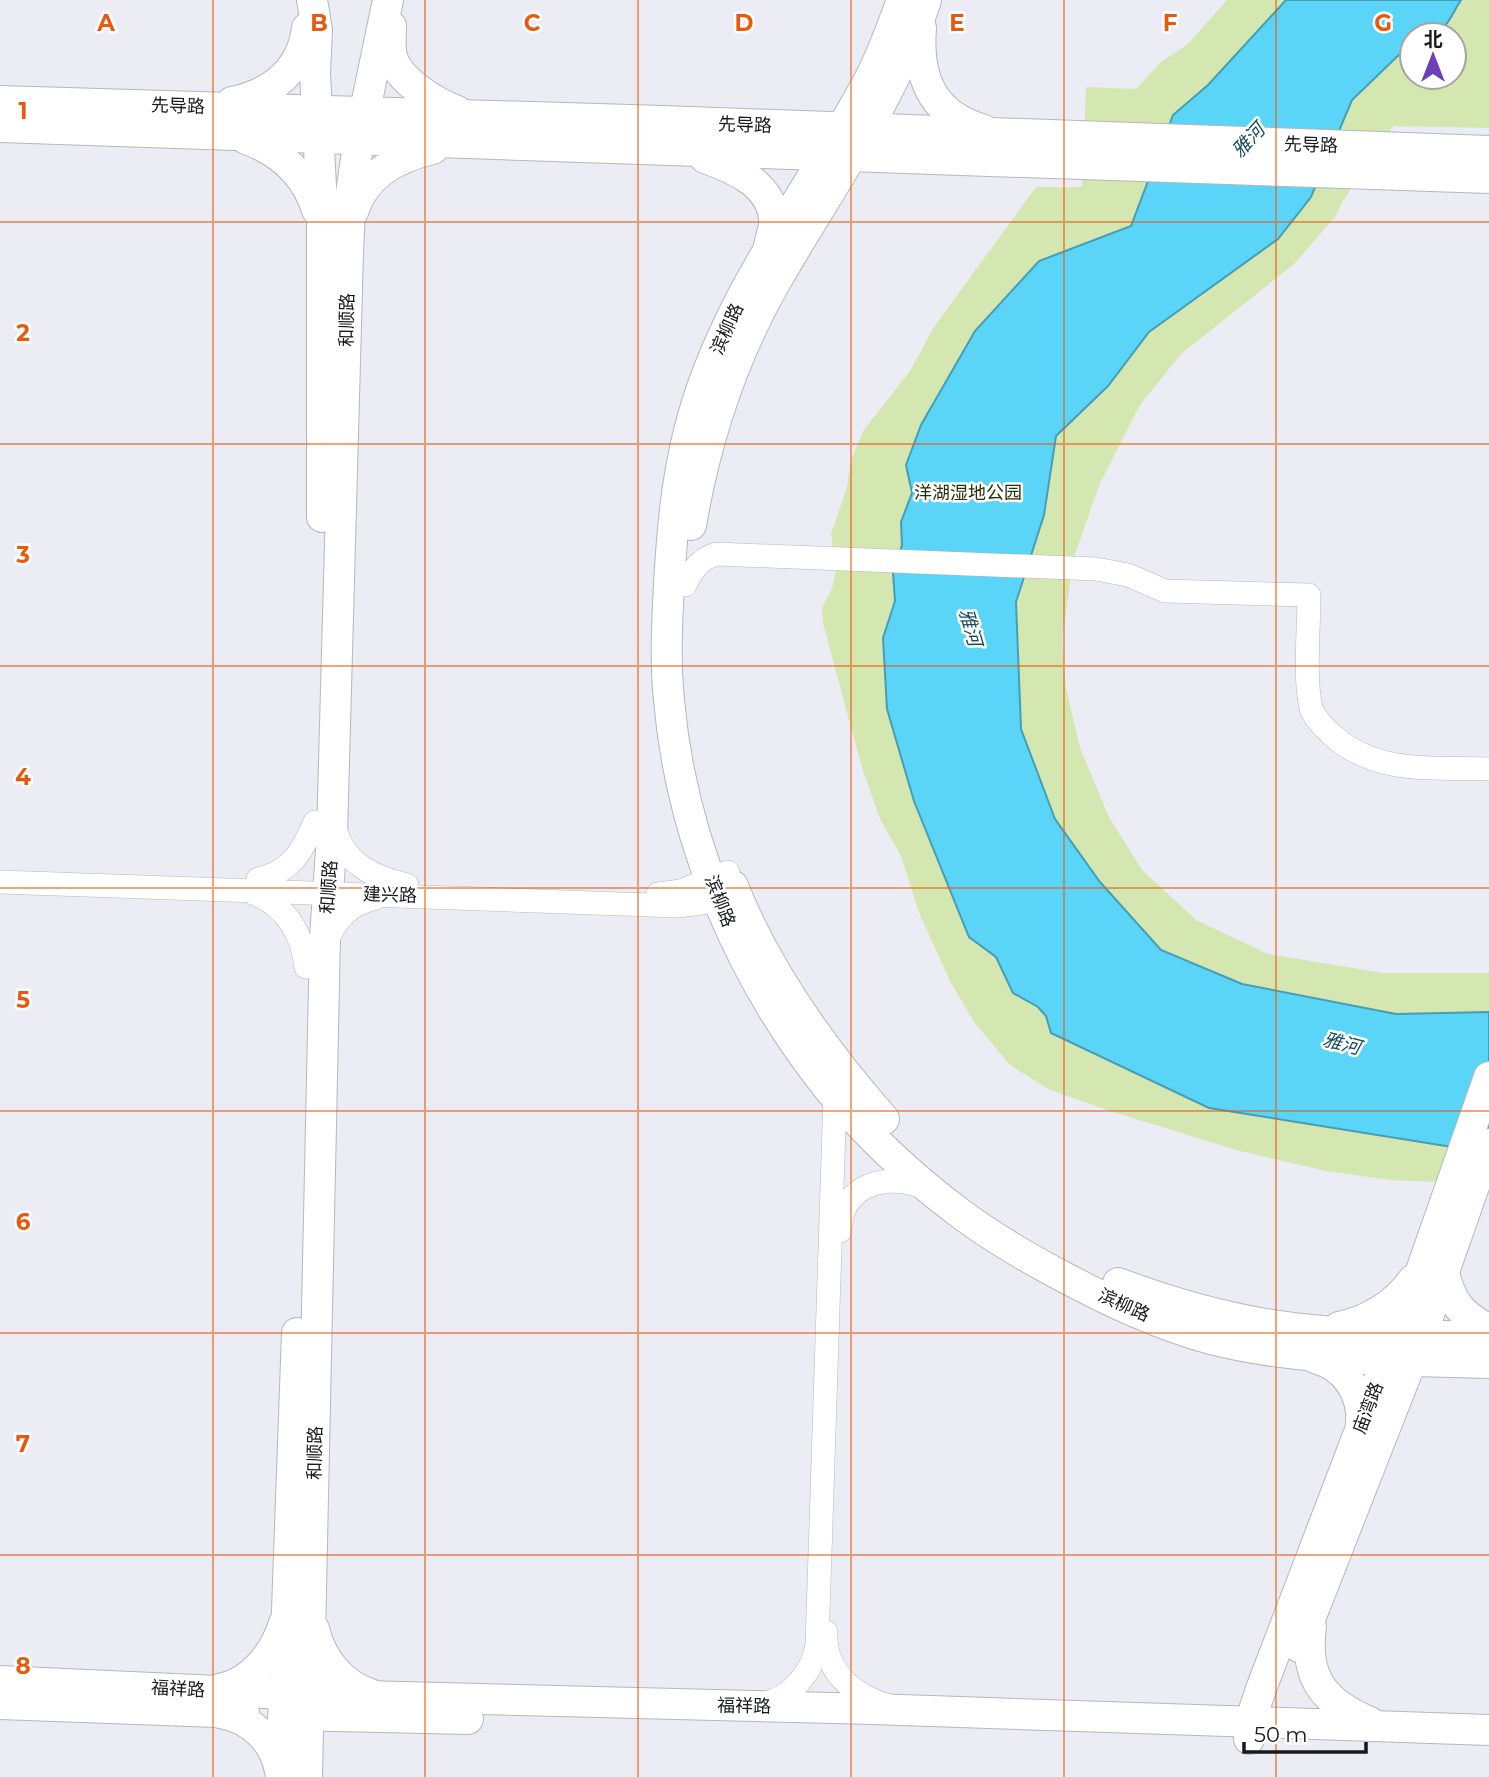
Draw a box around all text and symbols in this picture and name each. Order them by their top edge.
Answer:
text: A [96,9,115,37]
text: B [310,9,328,37]
text: C [524,9,541,37]
text: D [735,9,754,37]
text: E [949,9,965,37]
text: F [1163,9,1178,37]
text: G [1374,9,1392,37]
north arrow [1398,21,1468,91]
text: 北 [1423,28,1443,51]
street label: 先导路 [151,94,205,118]
text: 1 [18,97,28,125]
street label: 先导路 [718,113,772,137]
water label: 雅河 [1227,116,1272,162]
street label: 先导路 [1284,133,1338,157]
street label: 和顺路 [336,293,358,347]
street label: 滨柳路 [706,300,748,358]
text: 2 [16,319,30,347]
park label: 洋湖湿地公园 [914,482,1022,504]
text: 3 [15,541,30,569]
water label: 雅河 [954,606,988,652]
text: 4 [15,763,31,791]
street label: 和顺路 [316,859,342,915]
street label: 滨柳路 [700,872,740,930]
street label: 建兴路 [363,883,417,907]
text: 5 [16,986,30,1014]
water label: 雅河 [1321,1028,1367,1060]
text: 6 [16,1208,31,1236]
street label: 滨柳路 [1095,1284,1153,1326]
street label: 庙湾路 [1348,1379,1388,1437]
street label: 和顺路 [304,1426,326,1480]
text: 7 [16,1430,30,1458]
text: 8 [15,1652,31,1680]
street label: 福祥路 [150,1677,206,1701]
street label: 福祥路 [717,1695,771,1717]
scale bar [1244,1710,1366,1754]
text: 50 m [1254,1722,1308,1747]

